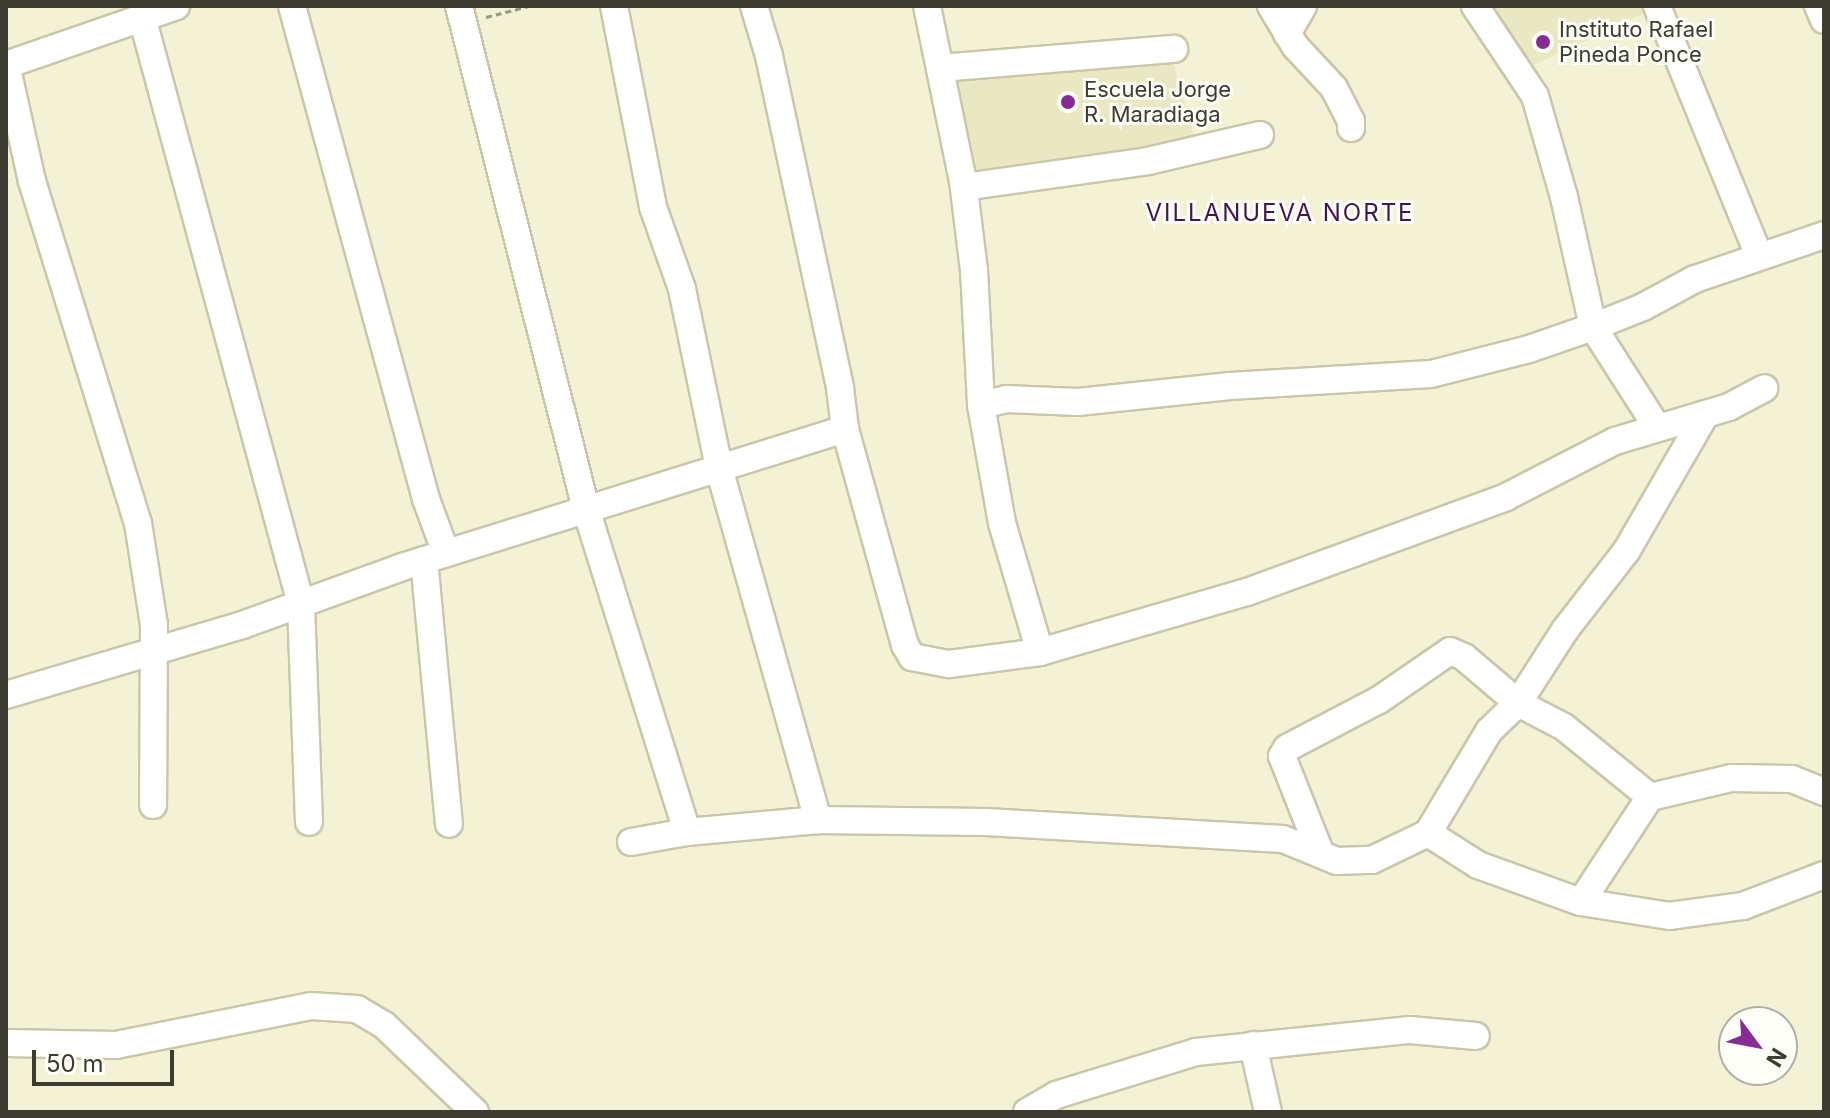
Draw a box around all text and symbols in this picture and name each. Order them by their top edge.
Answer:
place label: Instituto Rafael Pineda Ponce [1559,16,1713,68]
marker: Instituto Rafael Pineda Ponce [1534,33,1552,51]
place label: Escuela Jorge R. Maradiaga [1084,76,1231,128]
marker: Escuela Jorge R. Maradiaga [1059,93,1077,111]
district label: VILLANUEVA NORTE [1145,199,1415,227]
north arrow [1718,1006,1798,1086]
scale bar [36,1034,178,1084]
text: N [1761,1044,1792,1072]
text: 50 m [46,1049,104,1078]

